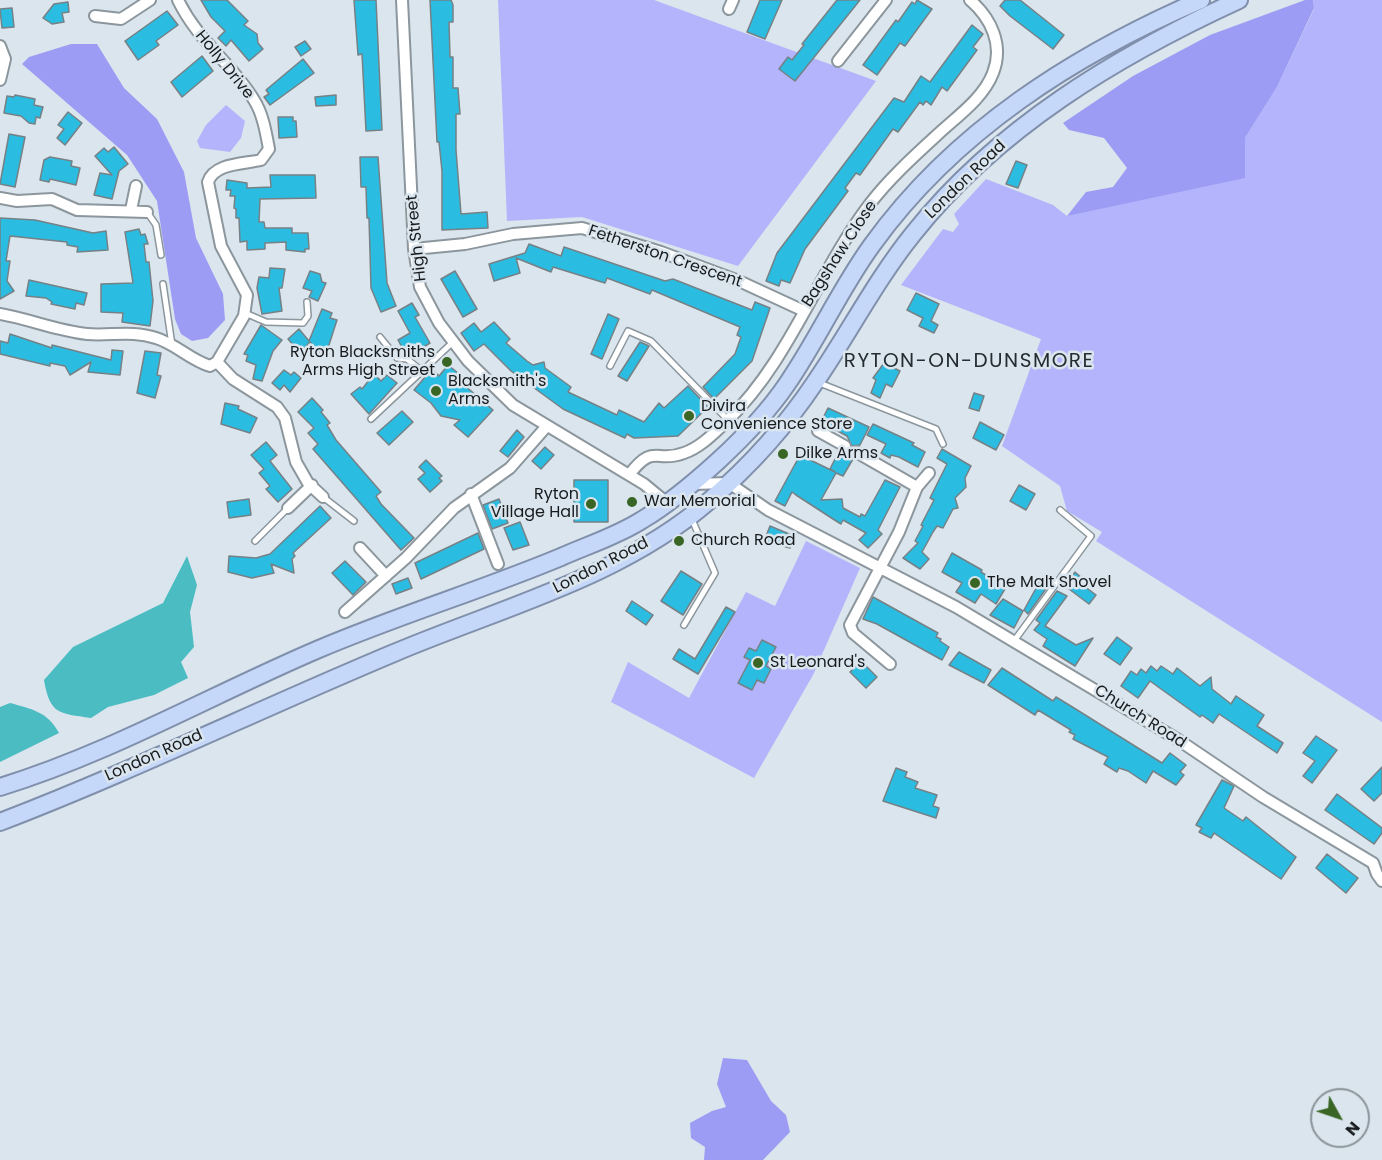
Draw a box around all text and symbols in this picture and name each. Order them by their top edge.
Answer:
street label: Holly Drive [191,27,257,103]
street label: London Road [922,137,1010,223]
street label: High Street [403,194,431,282]
street label: Bagshaw Close [798,197,882,311]
street label: Fetherston Crescent [586,222,744,292]
place label: Ryton Blacksmiths Arms High Street [290,343,435,381]
district label: RYTON-ON-DUNSMORE [844,350,1094,374]
marker: Ryton Blacksmiths Arms High Street [440,355,454,369]
place label: Blacksmith's Arms [448,372,546,410]
marker: Blacksmith's Arms [429,384,443,398]
place label: Divira Convenience Store [701,397,852,435]
marker: Divira Convenience Store [682,409,696,423]
place label: Dilke Arms [795,444,878,464]
marker: Dilke Arms [776,447,790,461]
place label: Ryton Village Hall [491,485,579,523]
place label: War Memorial [644,492,756,512]
marker: War Memorial [625,495,639,509]
marker: Ryton Village Hall [584,497,598,511]
place label: Church Road [691,531,796,551]
street label: London Road [550,534,652,598]
marker: Church Road [672,534,686,548]
place label: The Malt Shovel [987,573,1111,593]
marker: The Malt Shovel [968,576,982,590]
place label: St Leonard's [770,653,865,673]
marker: St Leonard's [751,656,765,670]
street label: Church Road [1091,681,1189,753]
street label: London Road [102,726,206,786]
north arrow [1310,1088,1370,1148]
text: N [1340,1117,1365,1141]

